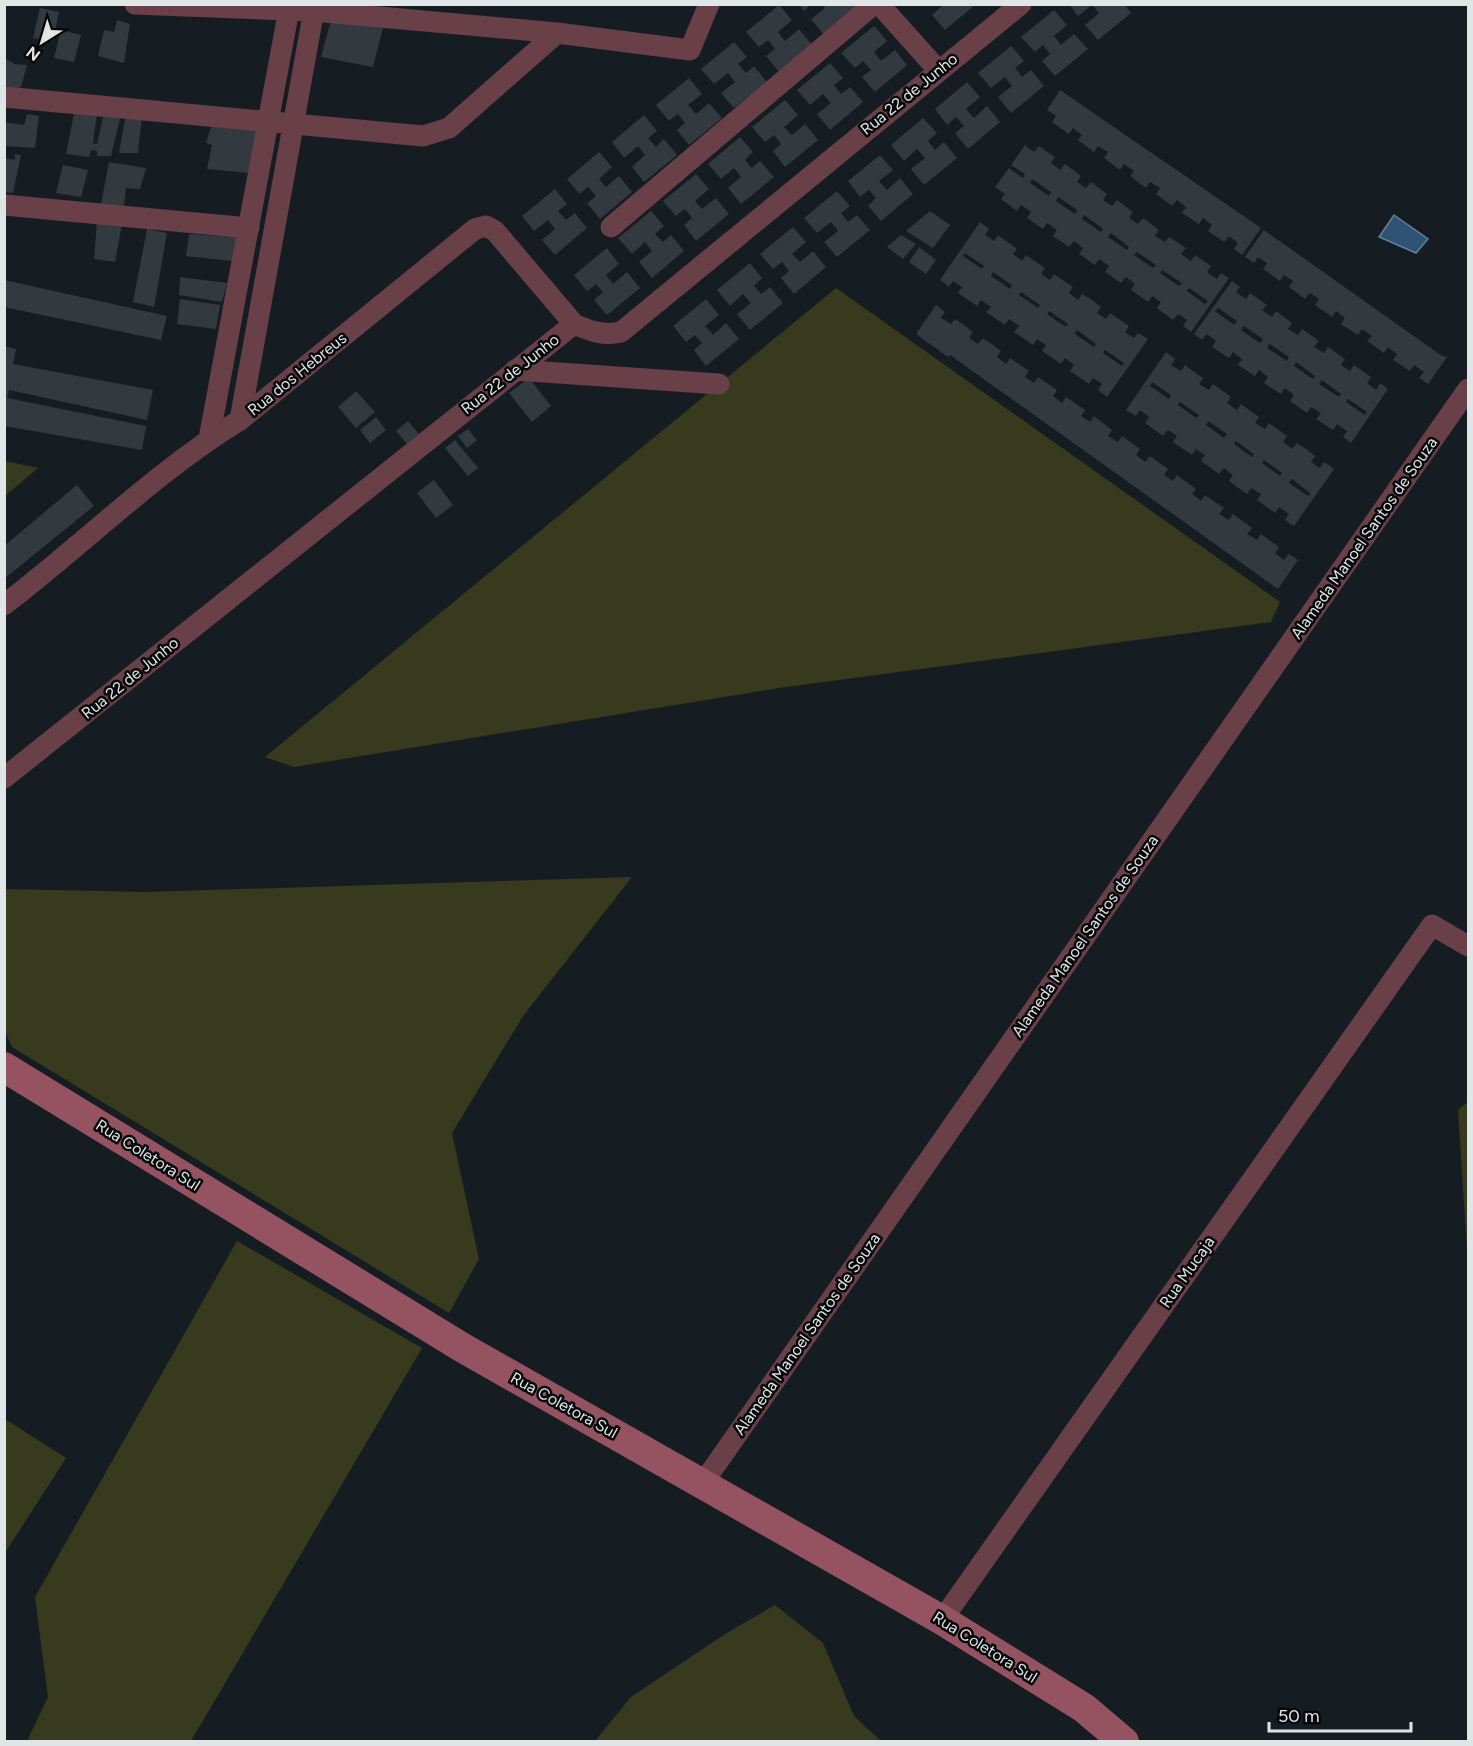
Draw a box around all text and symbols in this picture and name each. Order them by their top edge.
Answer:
north arrow [12,12,72,72]
text: N [23,42,44,65]
street label: Rua 22 de Junho [857,49,961,139]
street label: Rua dos Hebreus [244,328,350,420]
street label: Rua 22 de Junho [457,330,563,418]
street label: Alameda Manoel Santos de Souza [1287,433,1441,643]
street label: Rua 22 de Junho [78,633,182,723]
street label: Alameda Manoel Santos de Souza [1008,831,1162,1041]
street label: Rua Coletora Sul [92,1115,204,1195]
street label: Alameda Manoel Santos de Souza [730,1229,884,1439]
street label: Rua Mucaja [1155,1233,1219,1311]
street label: Rua Coletora Sul [507,1368,621,1442]
street label: Rua Coletora Sul [929,1607,1041,1687]
scale bar [1269,1695,1412,1733]
text: 50 m [1278,1705,1320,1727]

